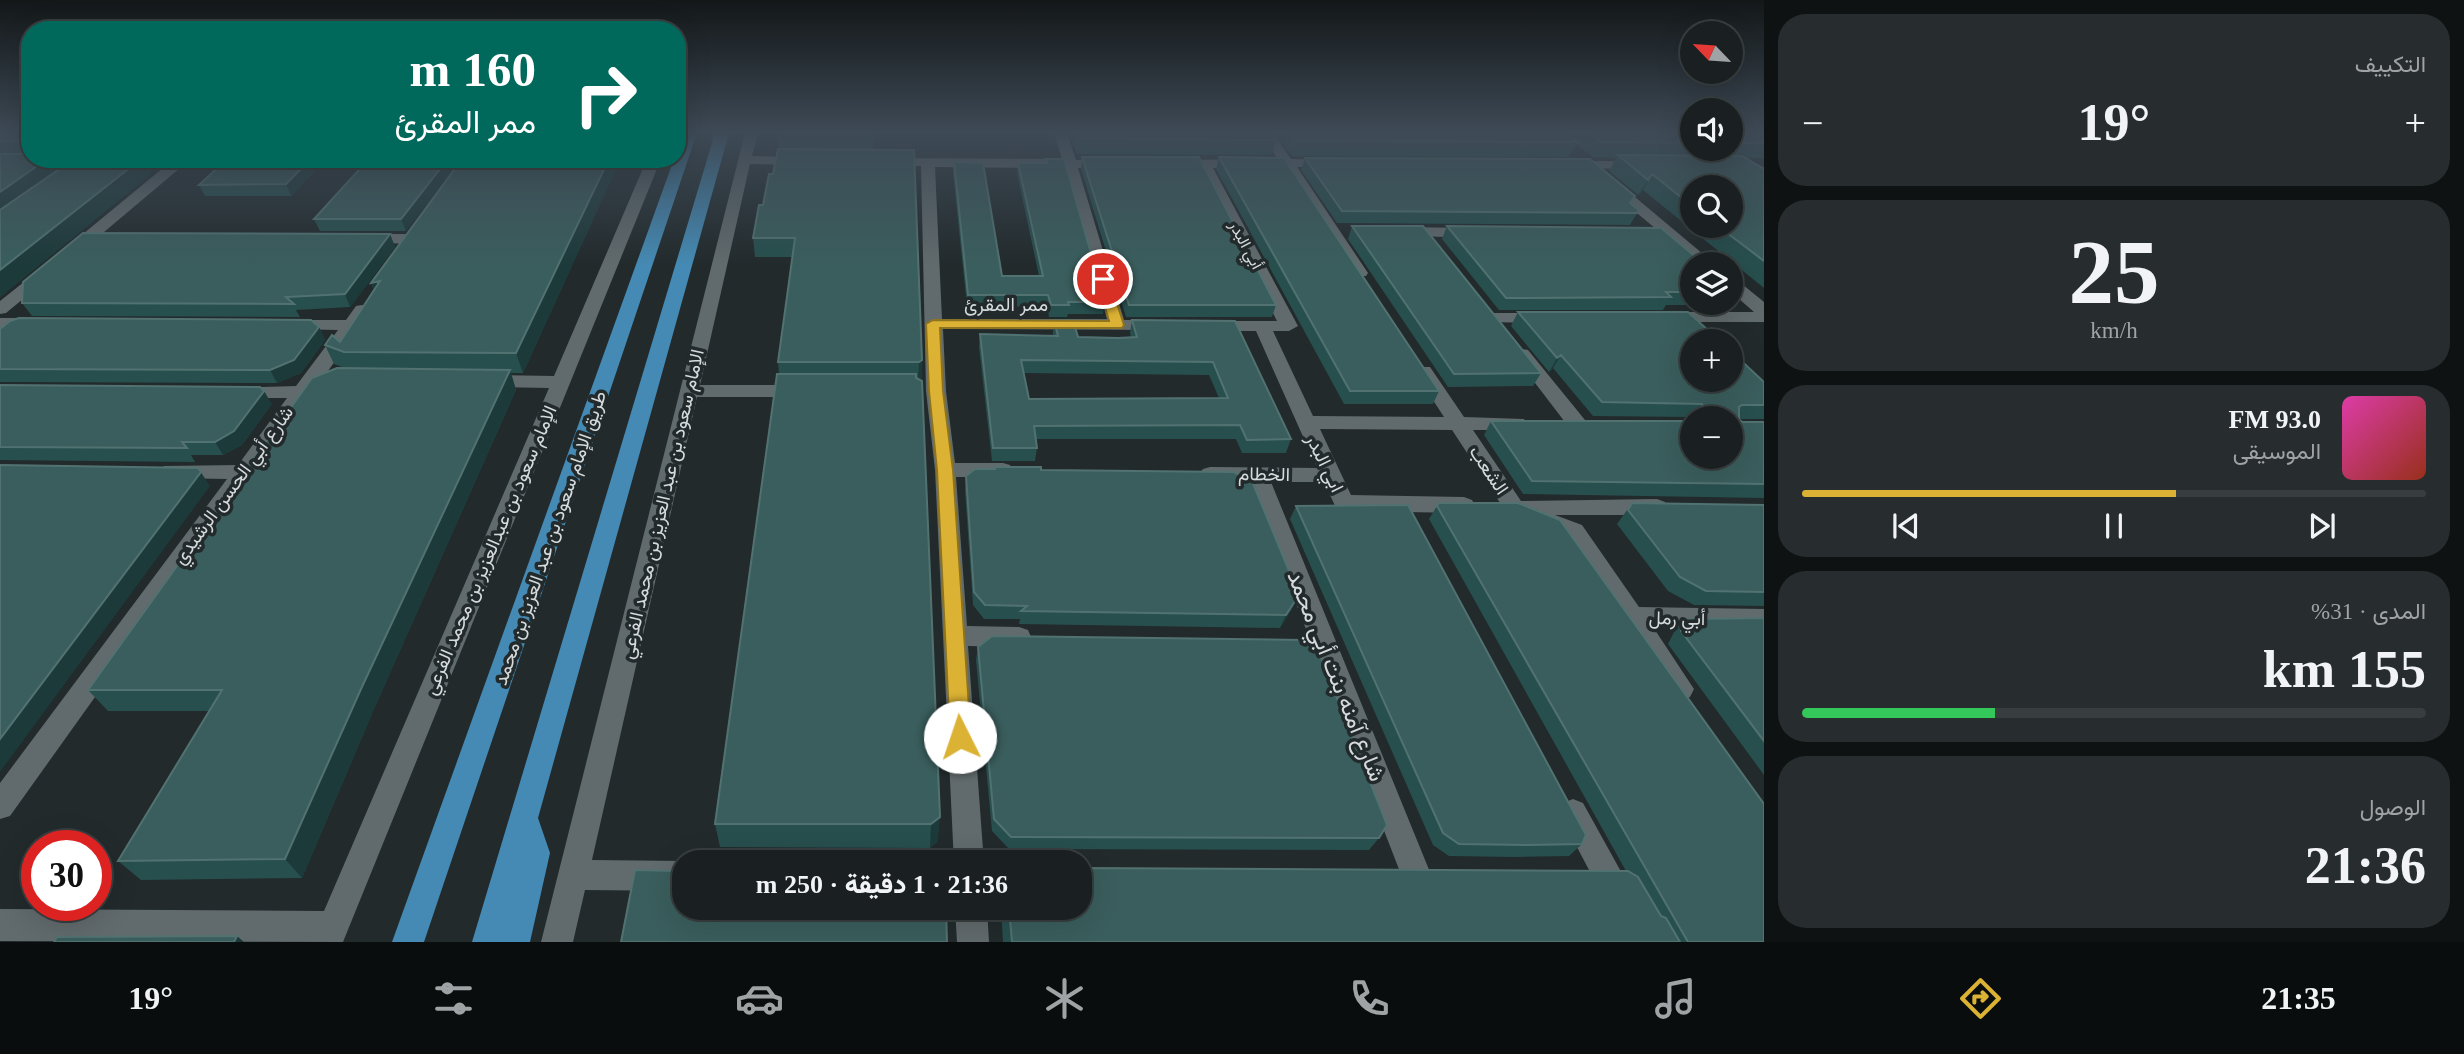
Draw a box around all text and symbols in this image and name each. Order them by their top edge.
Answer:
north arrow [1680,21,1743,84]
map controls [1680,21,1743,469]
text: 160 m [409,42,536,97]
icon: right [560,49,651,140]
text: التكييف [2355,52,2426,77]
text: 19° [2078,94,2150,151]
button: sound [1680,98,1743,161]
text: − [1802,102,1823,144]
text: + [2405,102,2426,144]
text: ممر المقرئ [394,104,536,140]
button: search [1680,175,1743,238]
street label: أبي البدر [1221,217,1266,275]
text: 25 [2069,222,2160,323]
pin [1073,249,1133,309]
button: layers [1680,252,1743,315]
icon: arrive [1084,260,1122,298]
street label: ممر المقرئ [964,294,1048,316]
text: km/h [2090,318,2138,343]
button: + [1680,329,1743,392]
street label: الإمام سعود بن عبد العزيز بن محمد الفرعي [616,347,713,662]
street label: طريق الإمام سعود بن عبد العزيز بن محمد [490,388,612,689]
street label: شارع أبي الحسن الرشيدي [169,402,301,571]
street label: الإمام سعود بن عبدالعزيز بن محمد الفرعي [419,402,565,700]
text: 93.0 FM [2229,405,2321,434]
button: − [1680,406,1743,469]
street label: ابي البدر [1297,430,1348,498]
text: الموسيقى [2233,439,2321,464]
street label: الشعب [1464,442,1513,499]
street label: الخطام [1238,463,1290,487]
icon: previous [1887,507,1925,545]
icon: pause [2095,507,2133,545]
icon: next [2303,507,2341,545]
street label: شارع آمنه بنت أبي محمد [1277,567,1390,787]
text: المدى · 31% [2311,599,2426,624]
street label: أبي رمل [1648,607,1706,634]
text: 155 km [2263,641,2426,698]
position arrow [923,700,997,774]
text: الوصول [2360,795,2426,820]
speed limit sign: 30 [21,830,112,921]
text: 21:36 [2305,837,2426,894]
text: 21:36 · 1 دقيقة · 250 m [756,870,1008,899]
icon: filters [429,974,478,1023]
icon: car [735,974,784,1023]
icon: climate [1040,974,1089,1023]
icon: phone [1345,974,1394,1023]
icon: music [1651,974,1700,1023]
icon: directions [1956,974,2005,1023]
text: 19° [128,980,173,1016]
text: 21:35 [2261,980,2336,1016]

